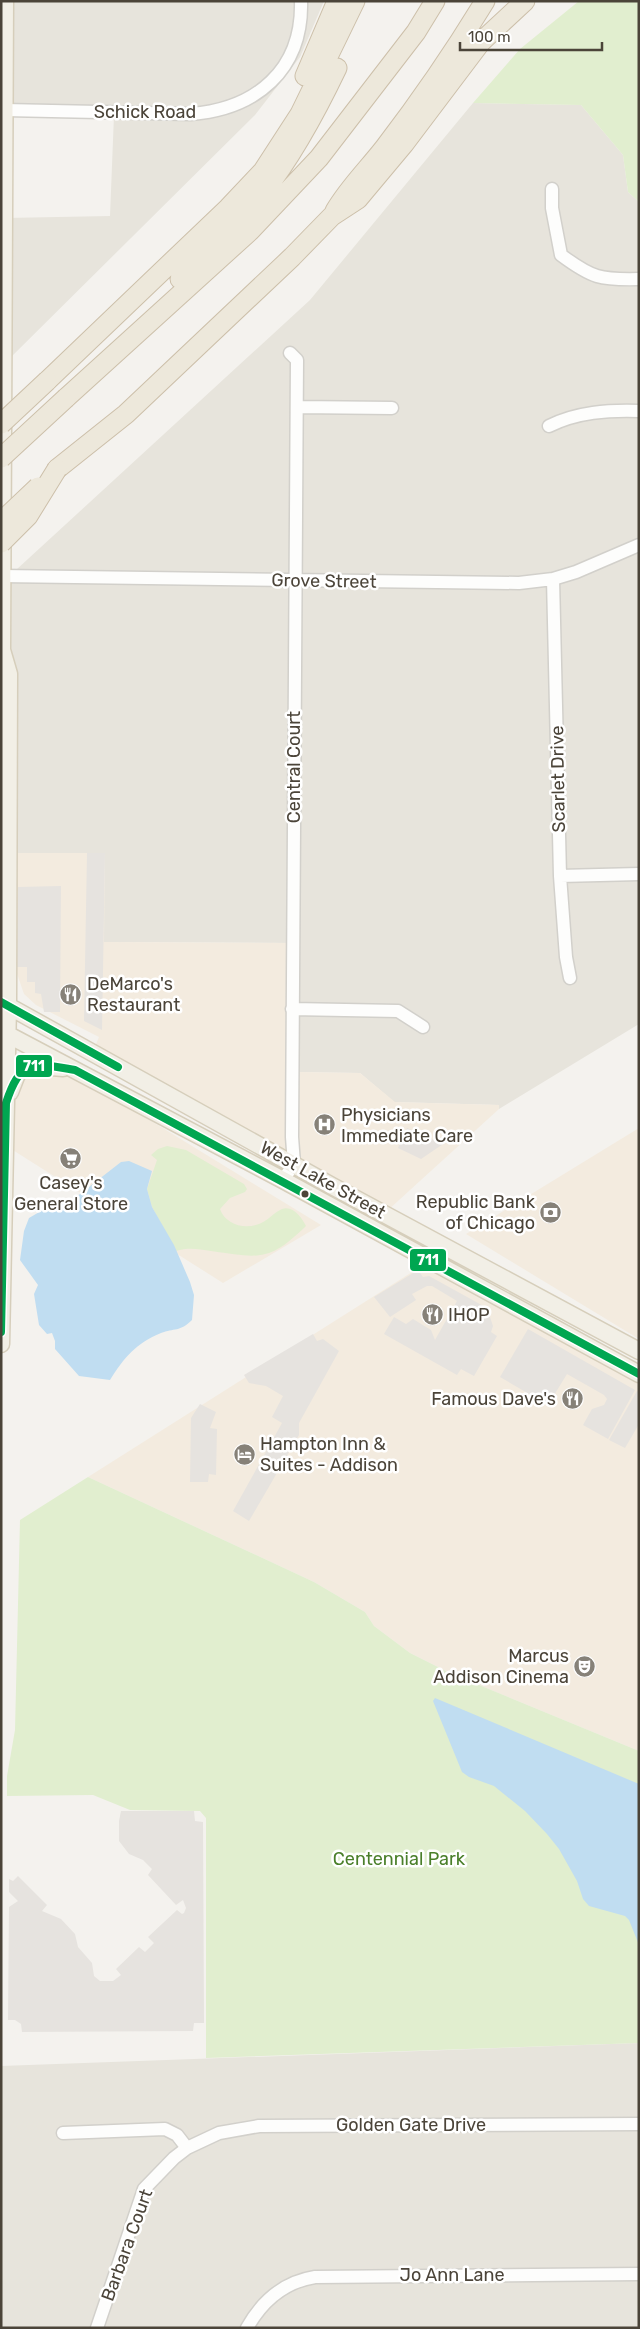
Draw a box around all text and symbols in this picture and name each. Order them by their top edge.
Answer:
scale bar [460,20,602,52]
text: 100 m [468,28,510,46]
street label: Schick Road [94,101,196,123]
street label: Grove Street [271,569,377,593]
street label: Central Court [283,711,305,823]
street label: Scarlet Drive [546,725,570,833]
place label: DeMarco's Restaurant [87,973,180,1016]
restaurant icon: DeMarco's Restaurant [59,982,83,1006]
line badge: 711 [15,1054,53,1078]
text: 711 [23,1058,45,1075]
place label: Physicians Immediate Care [341,1104,473,1147]
hospital icon: Physicians Immediate Care [313,1113,337,1137]
street label: West Lake Street [256,1136,390,1224]
supermarket icon: Casey's General Store [59,1146,83,1170]
place label: Casey's General Store [14,1172,128,1215]
unlabelled marker [300,1189,310,1199]
place label: Republic Bank of Chicago [416,1191,536,1234]
bank icon: Republic Bank of Chicago [539,1200,563,1224]
line badge: 711 [409,1248,447,1272]
text: 711 [417,1252,439,1269]
restaurant icon: IHOP [420,1303,444,1327]
place label: IHOP [448,1304,490,1326]
restaurant icon: Famous Dave's [560,1387,584,1411]
place label: Famous Dave's [431,1388,556,1410]
place label: Hampton Inn & Suites - Addison [260,1433,398,1476]
hotel icon: Hampton Inn & Suites - Addison [232,1442,256,1466]
place label: Marcus Addison Cinema [433,1645,569,1688]
theatre icon: Marcus Addison Cinema [573,1654,597,1678]
park label: Centennial Park [333,1848,466,1870]
street label: Golden Gate Drive [336,2114,486,2136]
street label: Barbara Court [97,2186,157,2304]
street label: Jo Ann Lane [399,2264,505,2286]

